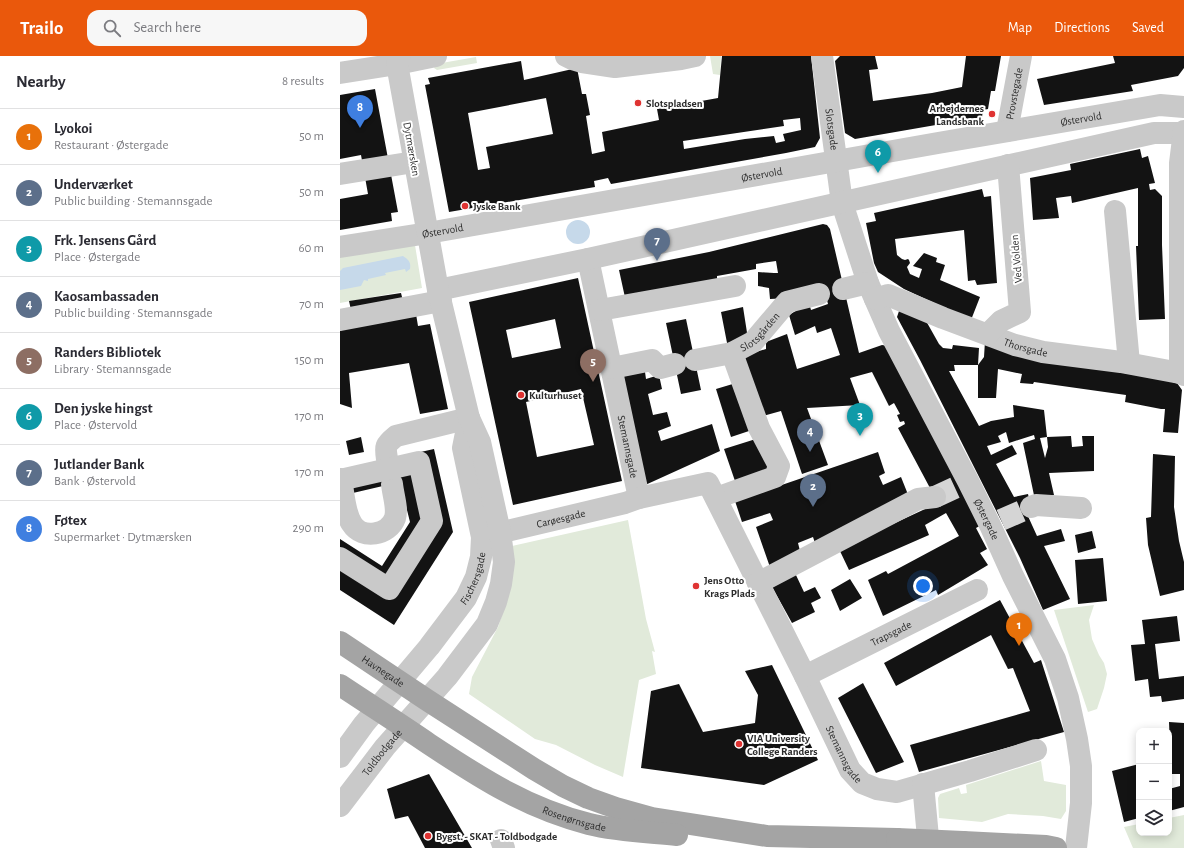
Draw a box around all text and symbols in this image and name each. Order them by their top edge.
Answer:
search box [87,10,367,46]
icon: search [101,17,123,39]
text: Trailo [20,19,63,38]
text: Search here [133,20,201,35]
text: Map [1008,21,1032,35]
text: Directions [1054,21,1110,35]
text: Saved [1132,21,1164,35]
street label: Provstegade [1004,67,1025,121]
text: Nearby [16,73,66,90]
text: 8 results [282,75,324,88]
pin: 8 [347,95,373,128]
marker: Slotspladsen [633,98,643,108]
place label: Slotspladsen [646,98,703,109]
place label: Arbejdernes Landsbank [930,103,985,127]
street label: Slotsgade [823,108,840,151]
marker: Arbejdernes Landsbank [987,109,997,119]
street label: Østervold [1060,110,1103,128]
text: Lyokoi [54,121,93,136]
street label: Dytmærsken [401,121,422,177]
text: 1 [27,130,31,143]
text: 50 m [299,130,324,143]
text: Restaurant · Østergade [54,139,168,152]
pin: 6 [865,140,891,173]
street label: Østervold [740,166,784,184]
text: Underværket [54,177,133,192]
text: 2 [26,186,32,199]
text: 50 m [299,186,324,199]
text: Public building · Stemannsgade [54,195,213,208]
marker: Jyske Bank [460,201,470,211]
place label: Jyske Bank [473,201,521,212]
street label: Østervold [421,222,464,240]
pin: 7 [644,228,670,261]
text: Frk. Jensens Gård [54,233,156,248]
street label: Ved Volden [1009,234,1024,284]
text: 3 [26,242,32,255]
text: 60 m [298,242,324,255]
text: Place · Østergade [54,251,140,264]
text: Kaosambassaden [54,289,159,304]
text: 4 [26,298,32,311]
text: 70 m [299,298,324,311]
text: Public building · Stemannsgade [54,307,213,320]
street label: Slotsgården [738,310,782,354]
street label: Thorsgade [1002,336,1048,359]
text: Randers Bibliotek [54,345,161,360]
pin: 5 [580,349,606,382]
text: 5 [26,354,32,367]
text: 150 m [295,354,324,367]
text: Library · Stemannsgade [54,363,172,376]
marker: Kulturhuset [516,390,526,400]
place label: Kulturhuset [529,390,582,401]
text: Den jyske hingst [54,401,153,416]
pin: 3 [847,403,873,436]
text: 6 [26,410,32,423]
text: 170 m [295,410,324,423]
street label: Stemannsgade [616,415,640,479]
text: Place · Østervold [54,419,137,432]
pin: 4 [797,419,823,452]
text: Jutlander Bank [54,457,144,472]
text: 7 [26,466,32,479]
text: 170 m [295,466,324,479]
pin: 2 [800,474,826,507]
text: Bank · Østervold [54,475,136,488]
street label: Østergade [972,497,1001,542]
street label: Carøesgade [535,508,586,530]
text: Føtex [54,513,87,528]
text: 8 [26,522,32,535]
text: 290 m [293,522,324,535]
text: Supermarket · Dytmærsken [54,531,192,544]
street label: Fischersgade [458,552,487,607]
place label: Jens Otto Krags Plads [704,575,755,599]
your location [913,576,933,596]
marker: Jens Otto Krags Plads [691,581,701,591]
pin: 1 [1006,613,1032,646]
street label: Trapsgade [869,619,913,648]
street label: Havnegade [360,653,406,689]
street label: Stemannsgade [824,724,864,785]
street label: Toldbodgade [360,727,404,778]
map controls [1136,728,1172,836]
button: + [1136,728,1172,764]
place label: VIA University College Randers [747,733,818,757]
marker: VIA University College Randers [734,739,744,749]
button: − [1136,764,1172,800]
button: layers [1136,800,1172,836]
street label: Rosenørnsgade [541,804,607,833]
marker: Bygst. - SKAT - Toldbodgade [423,831,433,841]
place label: Bygst. - SKAT - Toldbodgade [436,831,557,842]

